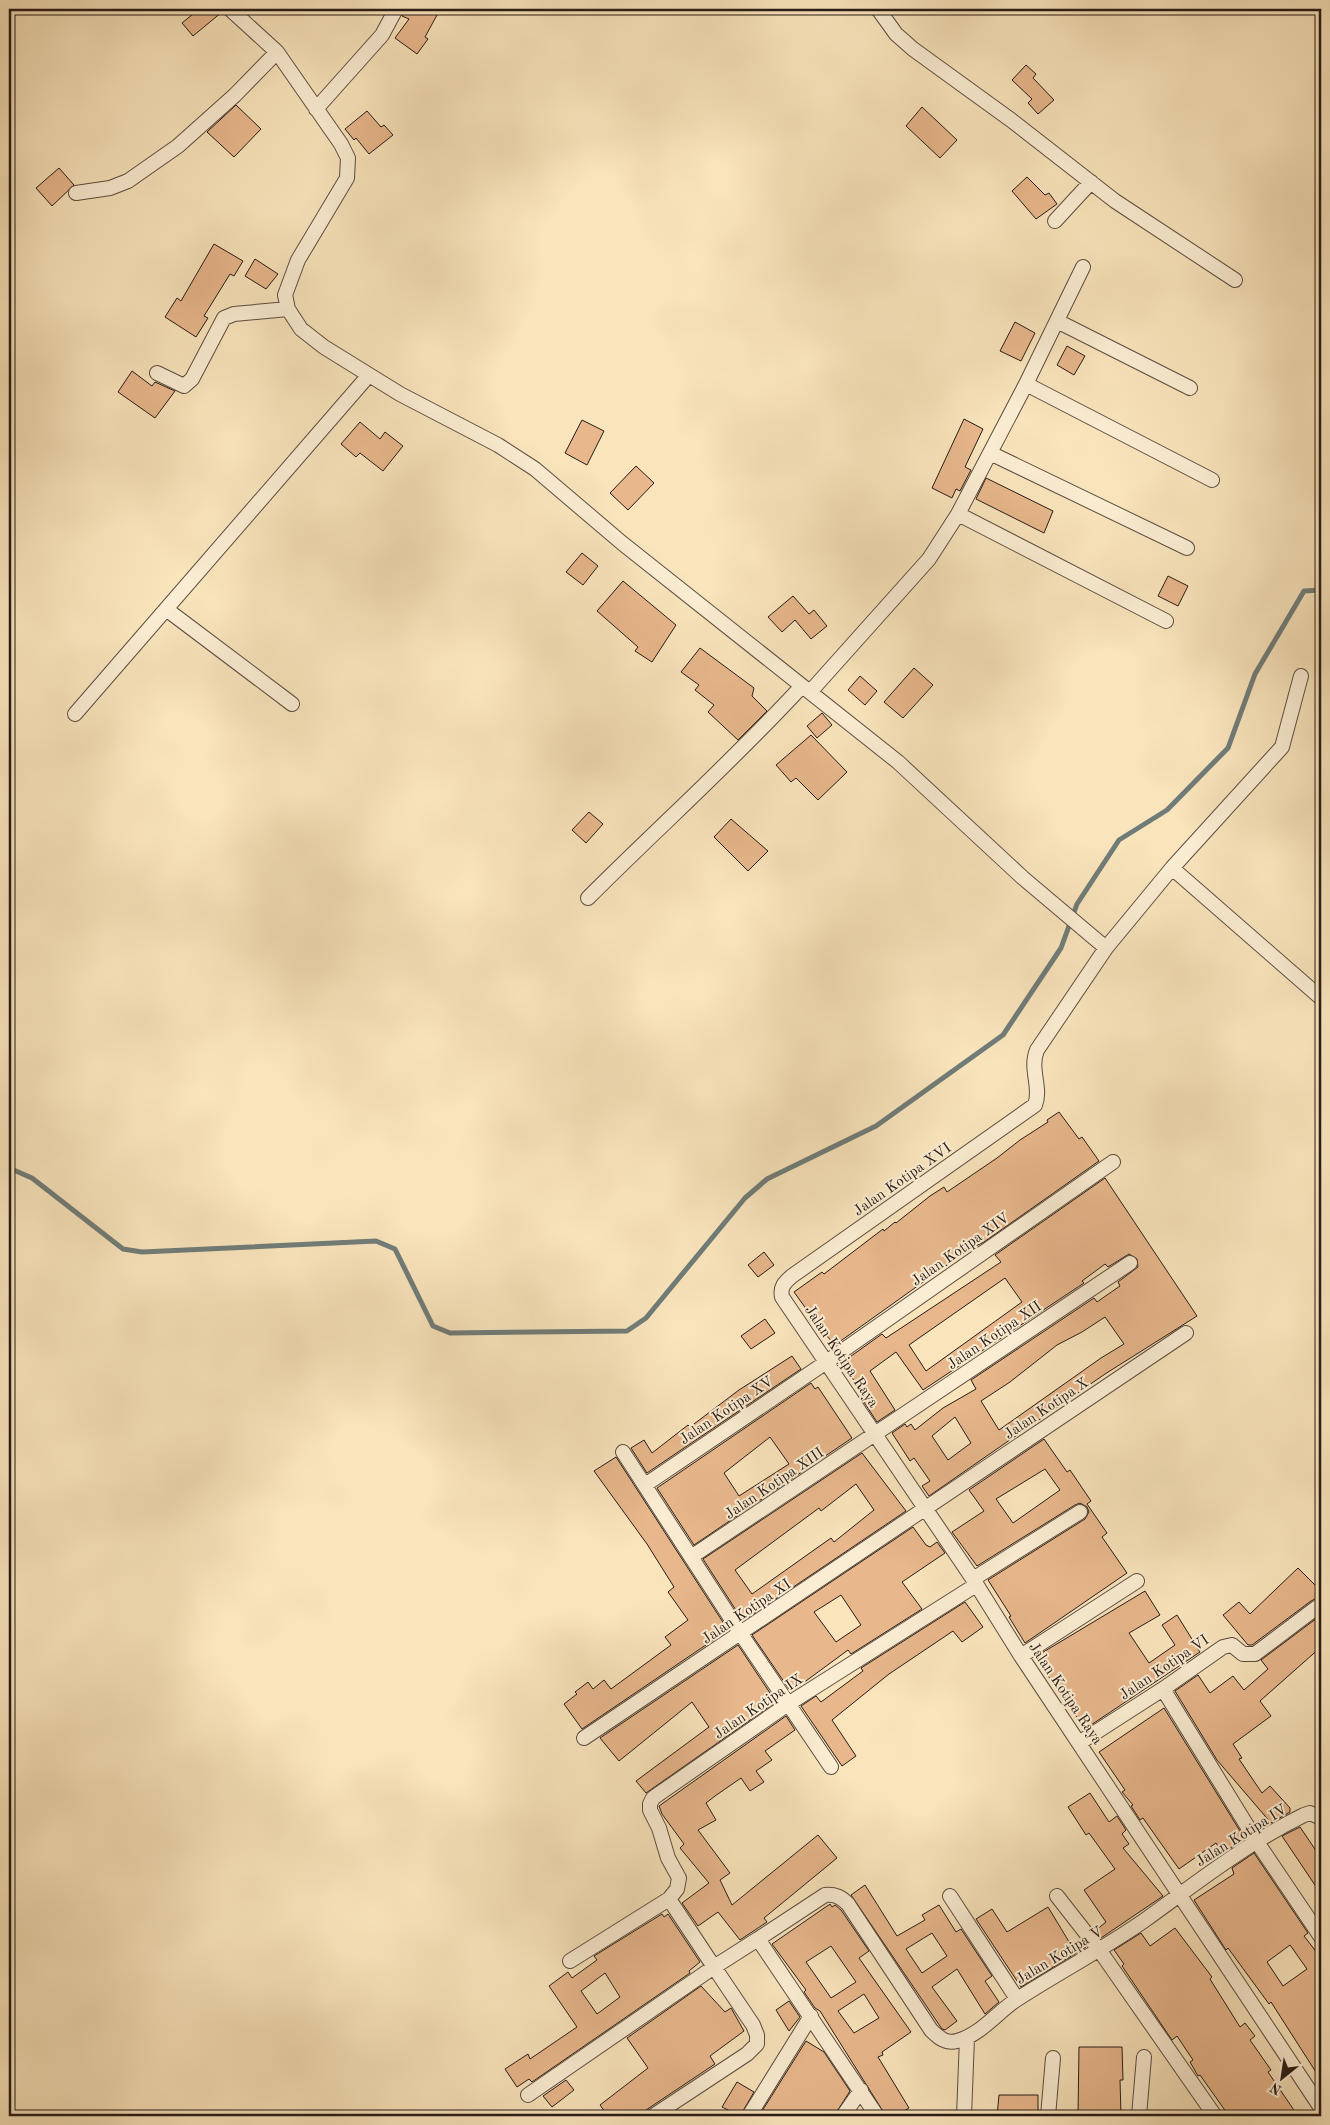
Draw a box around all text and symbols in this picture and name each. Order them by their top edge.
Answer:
street label: Jalan Kotipa XVI [851,1141,955,1219]
street label: Jalan Kotipa XIV [909,1211,1013,1289]
street label: Jalan Kotipa XII [945,1299,1045,1373]
street label: Jalan Kotipa Raya [801,1303,881,1411]
street label: Jalan Kotipa XV [677,1374,777,1448]
street label: Jalan Kotipa X [1002,1376,1092,1443]
street label: Jalan Kotipa XIII [723,1446,827,1523]
street label: Jalan Kotipa XI [700,1577,794,1648]
street label: Jalan Kotipa VI [1117,1633,1212,1704]
street label: Jalan Kotipa Raya [1025,1640,1105,1748]
street label: Jalan Kotipa IX [712,1672,806,1743]
street label: Jalan Kotipa IV [1194,1802,1290,1870]
street label: Jalan Kotipa V [1014,1924,1106,1988]
north arrow [1258,2052,1308,2102]
text: N [1268,2080,1284,2097]

